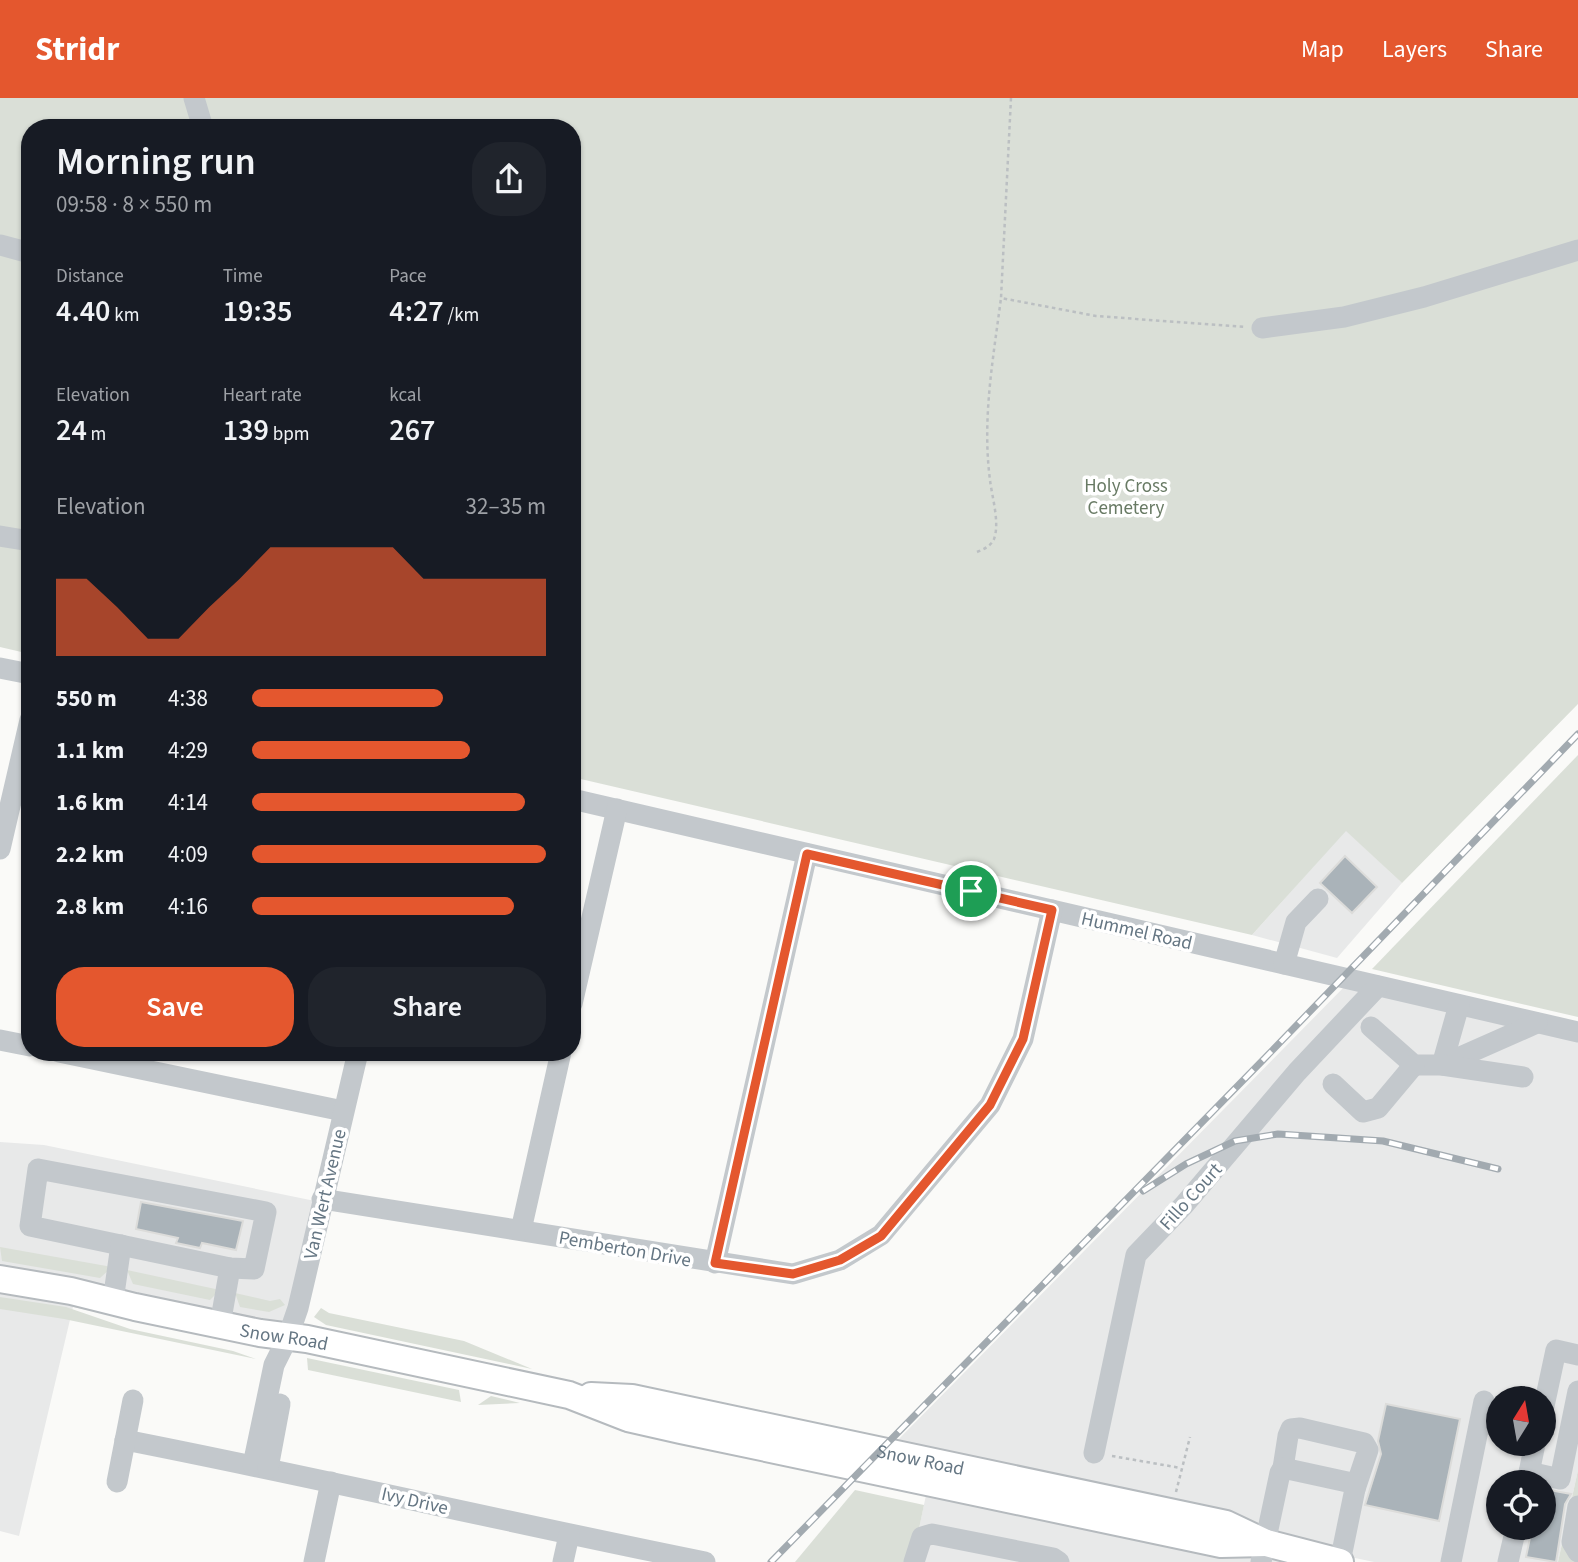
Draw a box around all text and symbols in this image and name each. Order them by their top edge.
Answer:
text: Stridr [35,26,119,73]
text: Map [1301,32,1344,67]
text: Layers [1382,32,1447,67]
text: Share [1485,32,1543,67]
text: Morning run [56,135,256,189]
button: share [472,142,546,216]
text: 09:58 · 8 × 550 m [56,188,212,221]
text: Distance [56,263,124,290]
text: Time [223,263,263,290]
text: Pace [389,263,427,290]
text: 4.40 [56,290,110,333]
text: 19:35 [223,290,292,333]
text: 4:27 [389,290,444,333]
text: km [110,302,139,329]
text: /km [444,302,479,329]
text: Elevation [56,382,130,409]
text: Heart rate [223,382,302,409]
text: kcal [389,382,421,409]
text: 24 [56,409,87,452]
text: 139 [223,409,269,452]
text: 267 [389,409,436,452]
text: m [87,421,106,448]
text: bpm [269,421,309,448]
park label: Holy Cross Cemetery [1084,473,1168,522]
text: Elevation [56,490,146,523]
text: 32–35 m [466,490,546,523]
text: 550 m [56,682,117,715]
text: 4:38 [168,682,208,715]
text: 1.1 km [56,734,124,767]
text: 4:29 [168,734,208,767]
text: 1.6 km [56,786,124,819]
text: 4:14 [168,786,208,819]
text: 2.2 km [56,838,124,871]
text: 4:09 [168,838,208,871]
pin [941,861,1001,921]
icon: arrive [952,872,990,910]
text: 2.8 km [56,890,124,923]
text: 4:16 [168,890,208,923]
street label: Hummel Road [1079,906,1195,957]
button: Save [56,967,294,1047]
button: Share [308,967,546,1047]
street label: Van Wert Avenue [297,1127,354,1262]
street label: Fillo Court [1154,1157,1229,1237]
street label: Pemberton Drive [556,1225,693,1274]
street label: Snow Road [237,1317,331,1358]
north arrow [1486,1386,1556,1456]
map controls [1486,1386,1556,1540]
street label: Snow Road [874,1438,967,1483]
button: locate [1486,1470,1556,1540]
street label: Ivy Drive [379,1481,451,1522]

